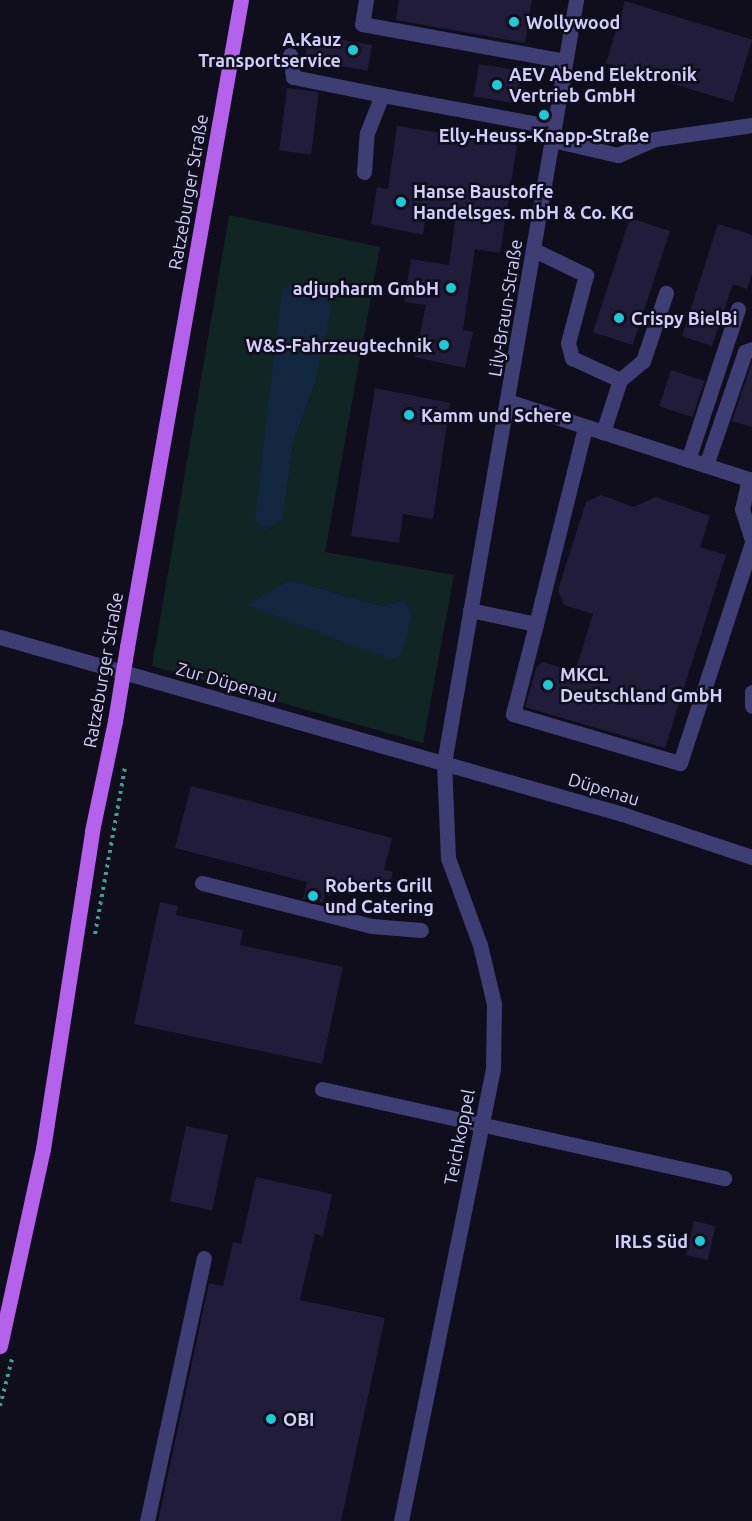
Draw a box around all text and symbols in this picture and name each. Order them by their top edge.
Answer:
place label: Wollywood [526,11,620,33]
marker: Wollywood [507,15,521,29]
place label: A.Kauz Transportservice [198,29,341,72]
marker: A.Kauz Transportservice [346,43,360,57]
place label: AEV Abend Elektronik Vertrieb GmbH [509,64,697,106]
marker: AEV Abend Elektronik Vertrieb GmbH [490,78,504,92]
marker: Elly-Heuss-Knapp-Straße [537,108,551,122]
street label: Ratzeburger Straße [164,112,212,272]
place label: Elly-Heuss-Knapp-Straße [439,124,649,146]
place label: Hanse Baustoffe Handelsges. mbH & Co. KG [413,181,634,224]
marker: Hanse Baustoffe Handelsges. mbH & Co. KG [394,195,408,209]
street label: Lily-Braun-Straße [483,238,527,378]
place label: adjupharm GmbH [293,277,439,299]
marker: adjupharm GmbH [444,281,458,295]
place label: Crispy BielBi [631,307,738,329]
marker: Crispy BielBi [612,311,626,325]
place label: W&S-Fahrzeugtechnik [246,334,432,356]
marker: W&S-Fahrzeugtechnik [437,338,451,352]
place label: Kamm und Schere [421,404,572,426]
marker: Kamm und Schere [402,408,416,422]
street label: Ratzeburger Straße [79,590,127,750]
street label: Zur Düpenau [174,657,280,707]
place label: MKCL Deutschland GmbH [560,664,722,706]
marker: MKCL Deutschland GmbH [541,678,555,692]
street label: Düpenau [566,768,642,810]
place label: Roberts Grill und Catering [325,875,434,918]
marker: Roberts Grill und Catering [306,889,320,903]
street label: Teichkoppel [439,1087,479,1187]
place label: IRLS Süd [615,1230,688,1252]
marker: IRLS Süd [693,1234,707,1248]
place label: OBI [283,1408,315,1430]
marker: OBI [264,1412,278,1426]

